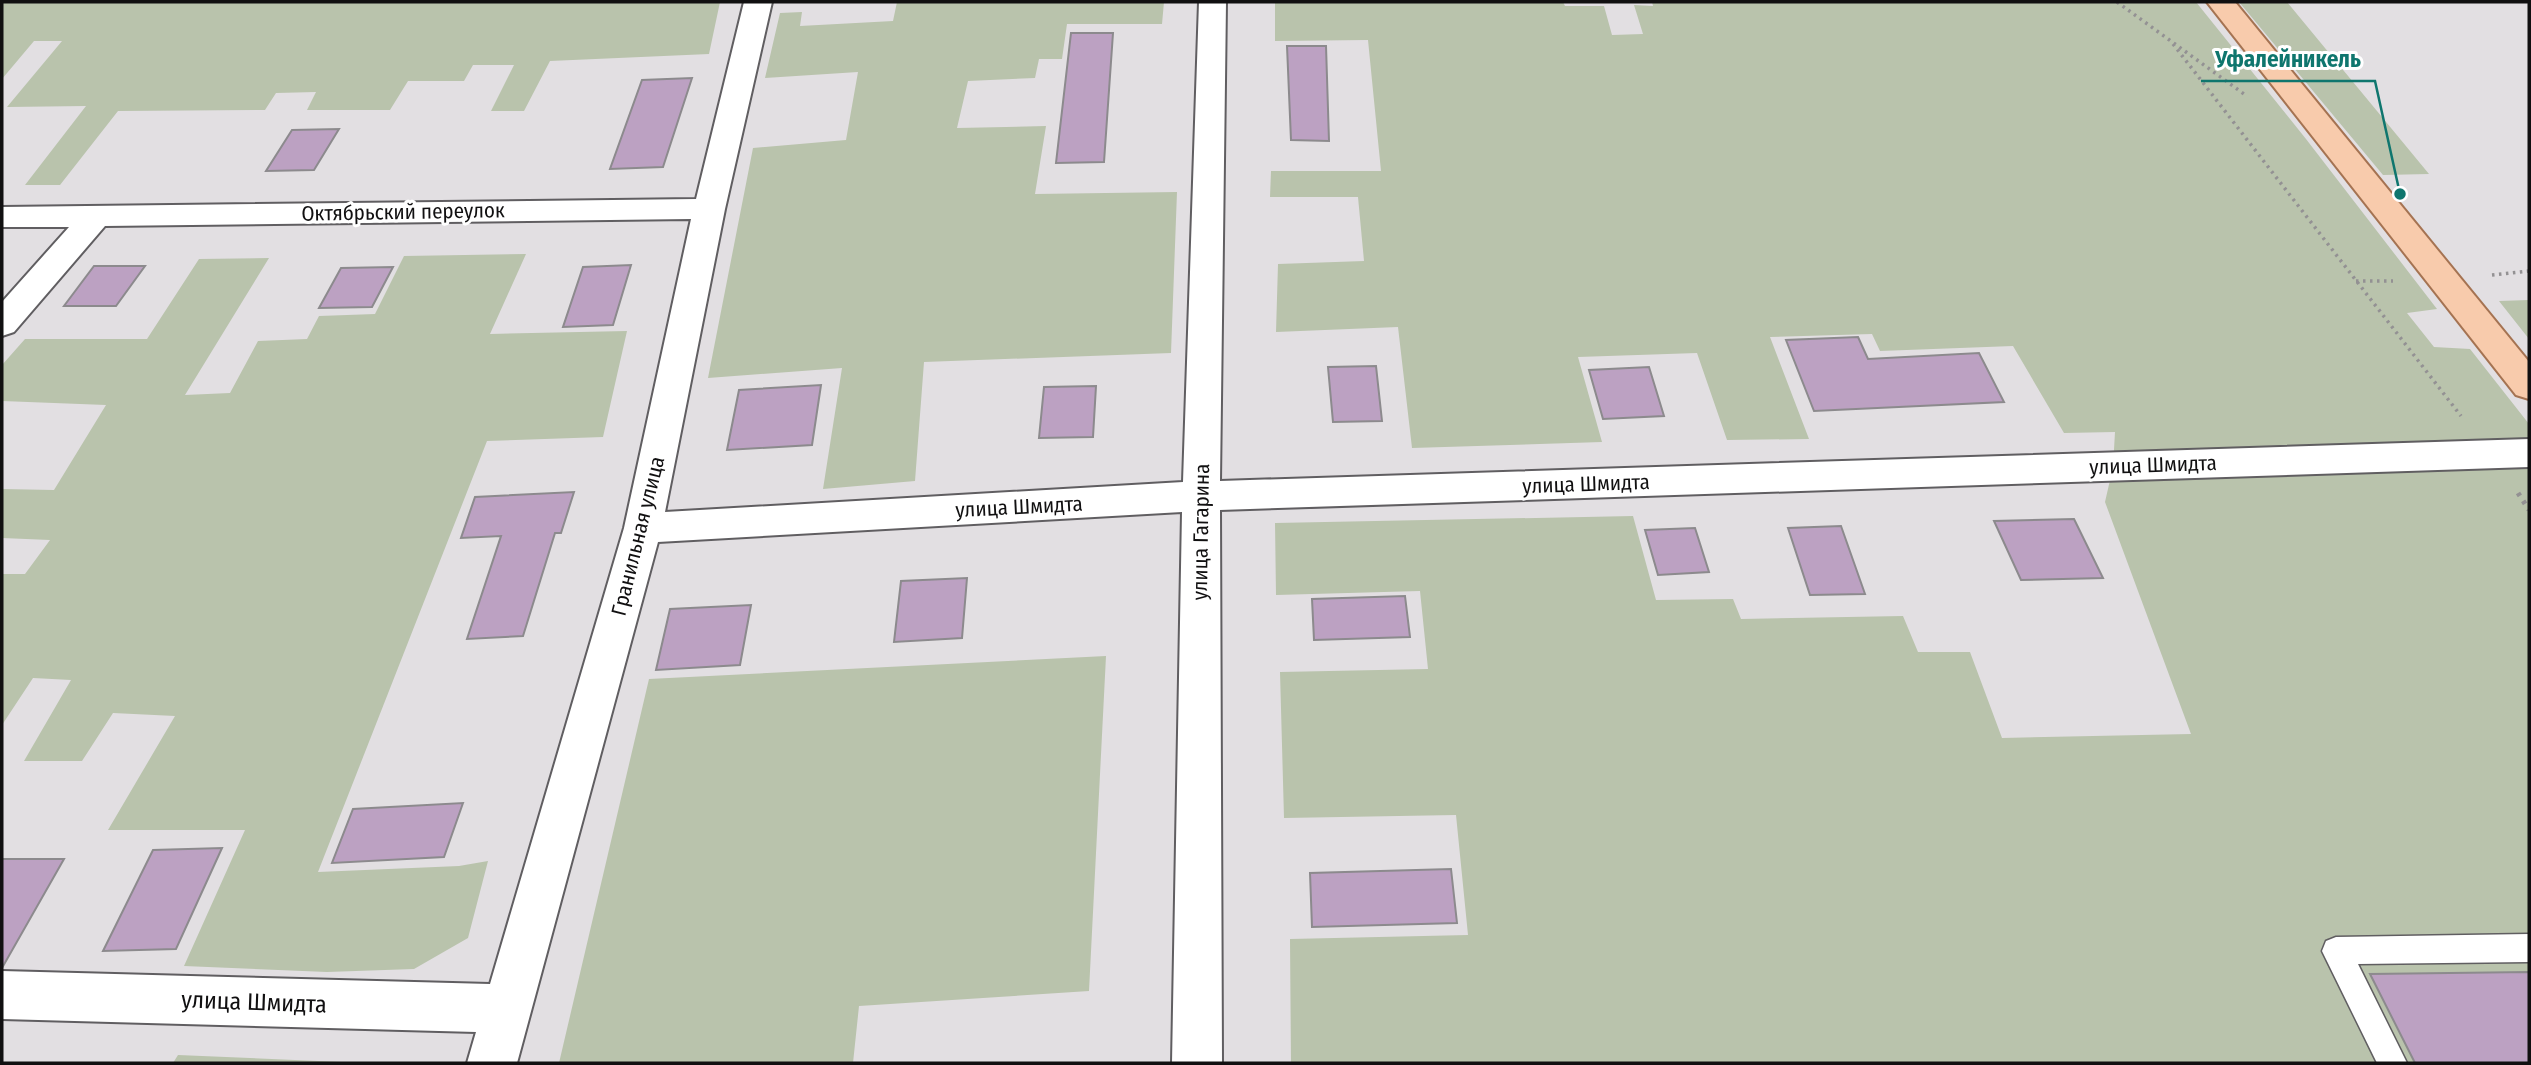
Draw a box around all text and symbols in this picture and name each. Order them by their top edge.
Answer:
callout: Уфалейникель [2201,37,2375,81]
text: Уфалейникель [2214,45,2361,73]
street label: Октябрьский переулок [301,197,505,227]
street label: улица Шмидта [2089,450,2217,480]
street label: Гранильная улица [606,454,670,618]
street label: улица Гагарина [1187,463,1215,601]
street label: улица Шмидта [1522,469,1650,499]
street label: улица Шмидта [955,491,1083,523]
street label: улица Шмидта [181,985,327,1019]

